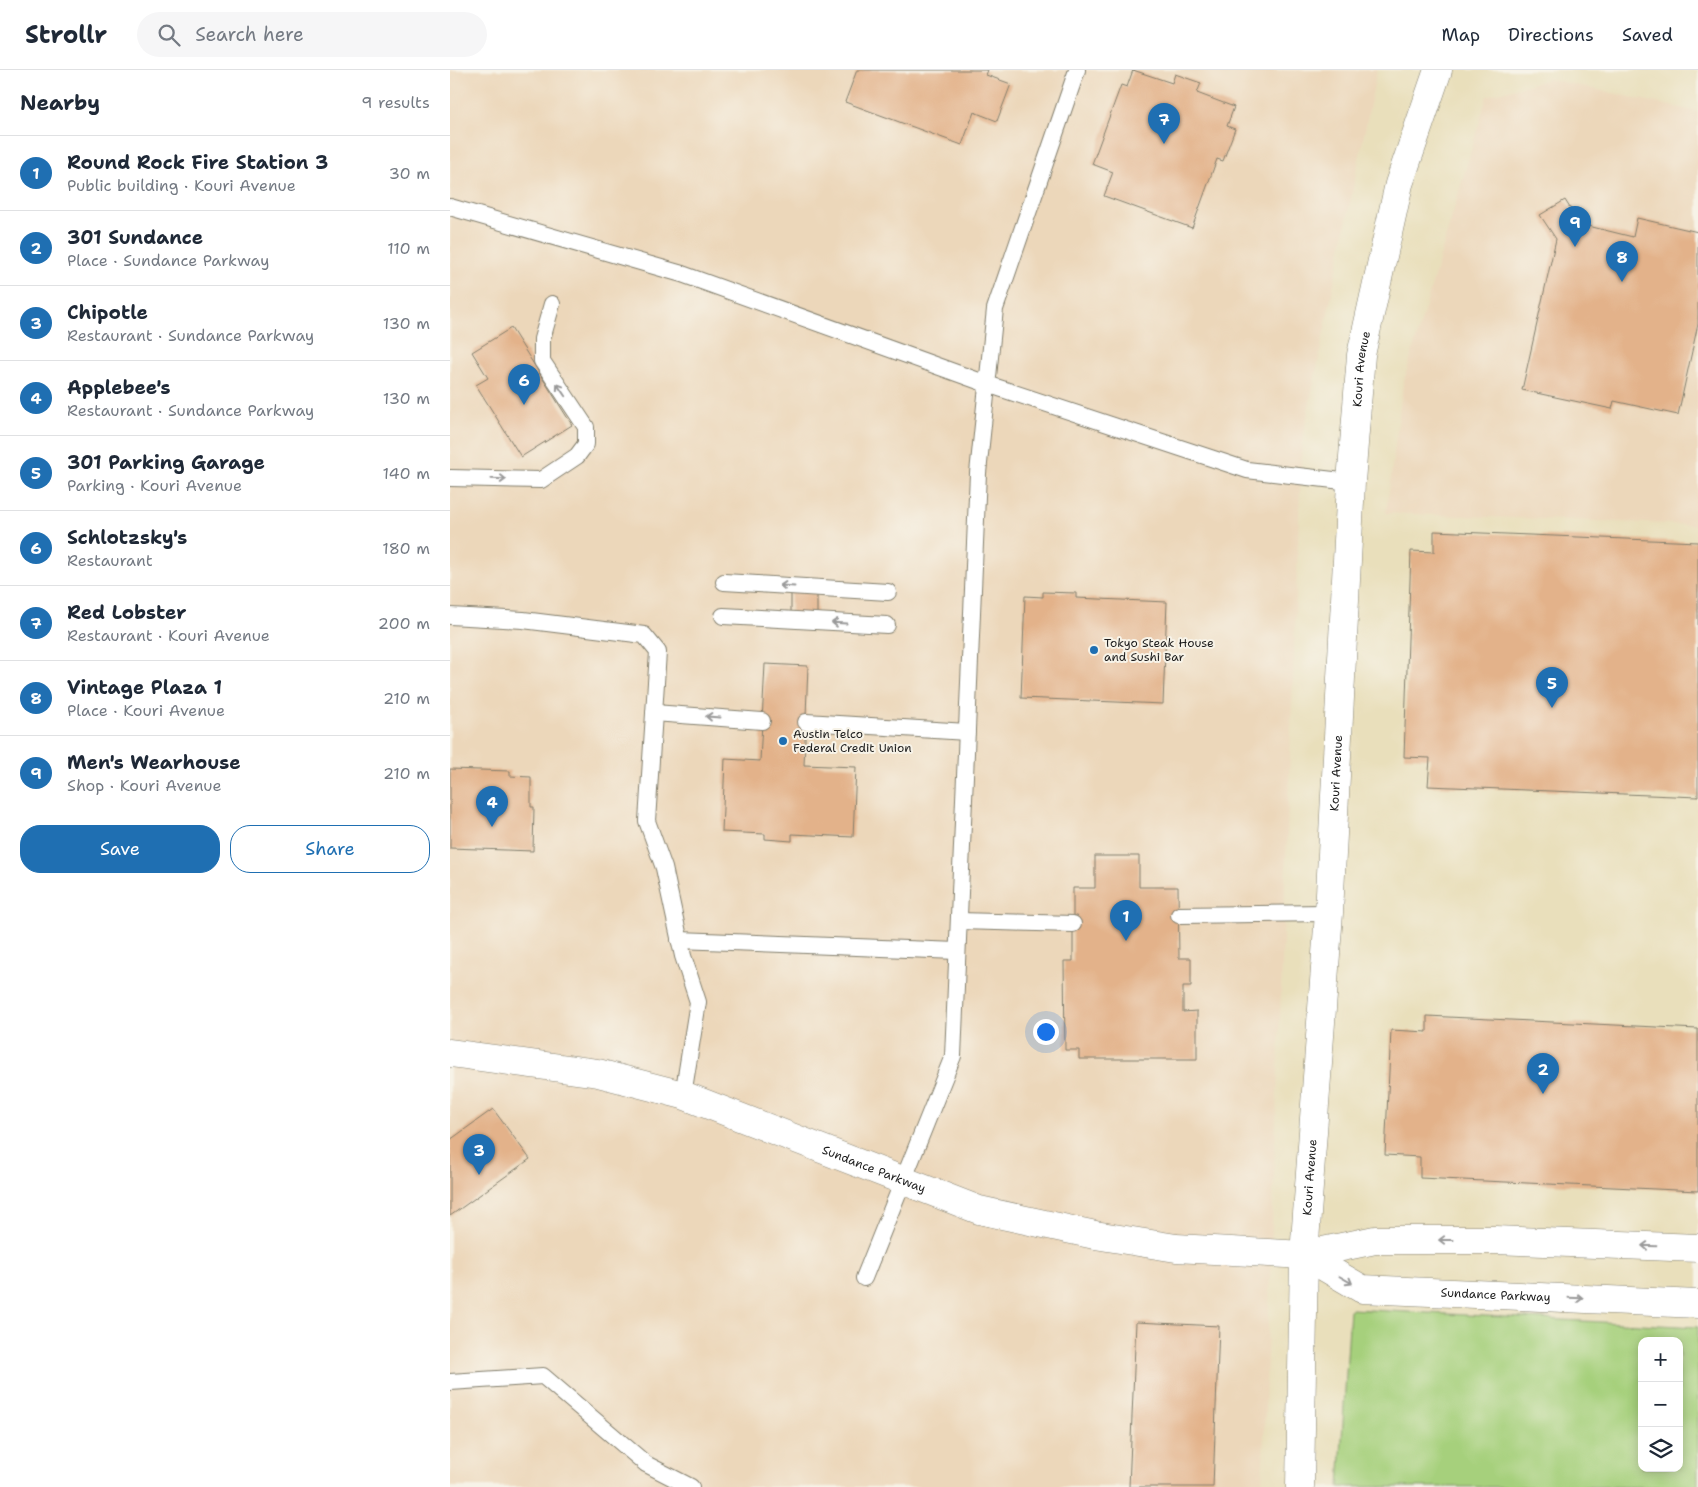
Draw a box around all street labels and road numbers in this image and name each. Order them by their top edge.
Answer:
street label: Kouri Avenue [1349,329,1374,408]
street label: Kouri Avenue [1326,734,1346,812]
street label: Kouri Avenue [1299,1138,1320,1216]
street label: Sundance Parkway [820,1142,928,1197]
street label: Sundance Parkway [1440,1285,1551,1305]

